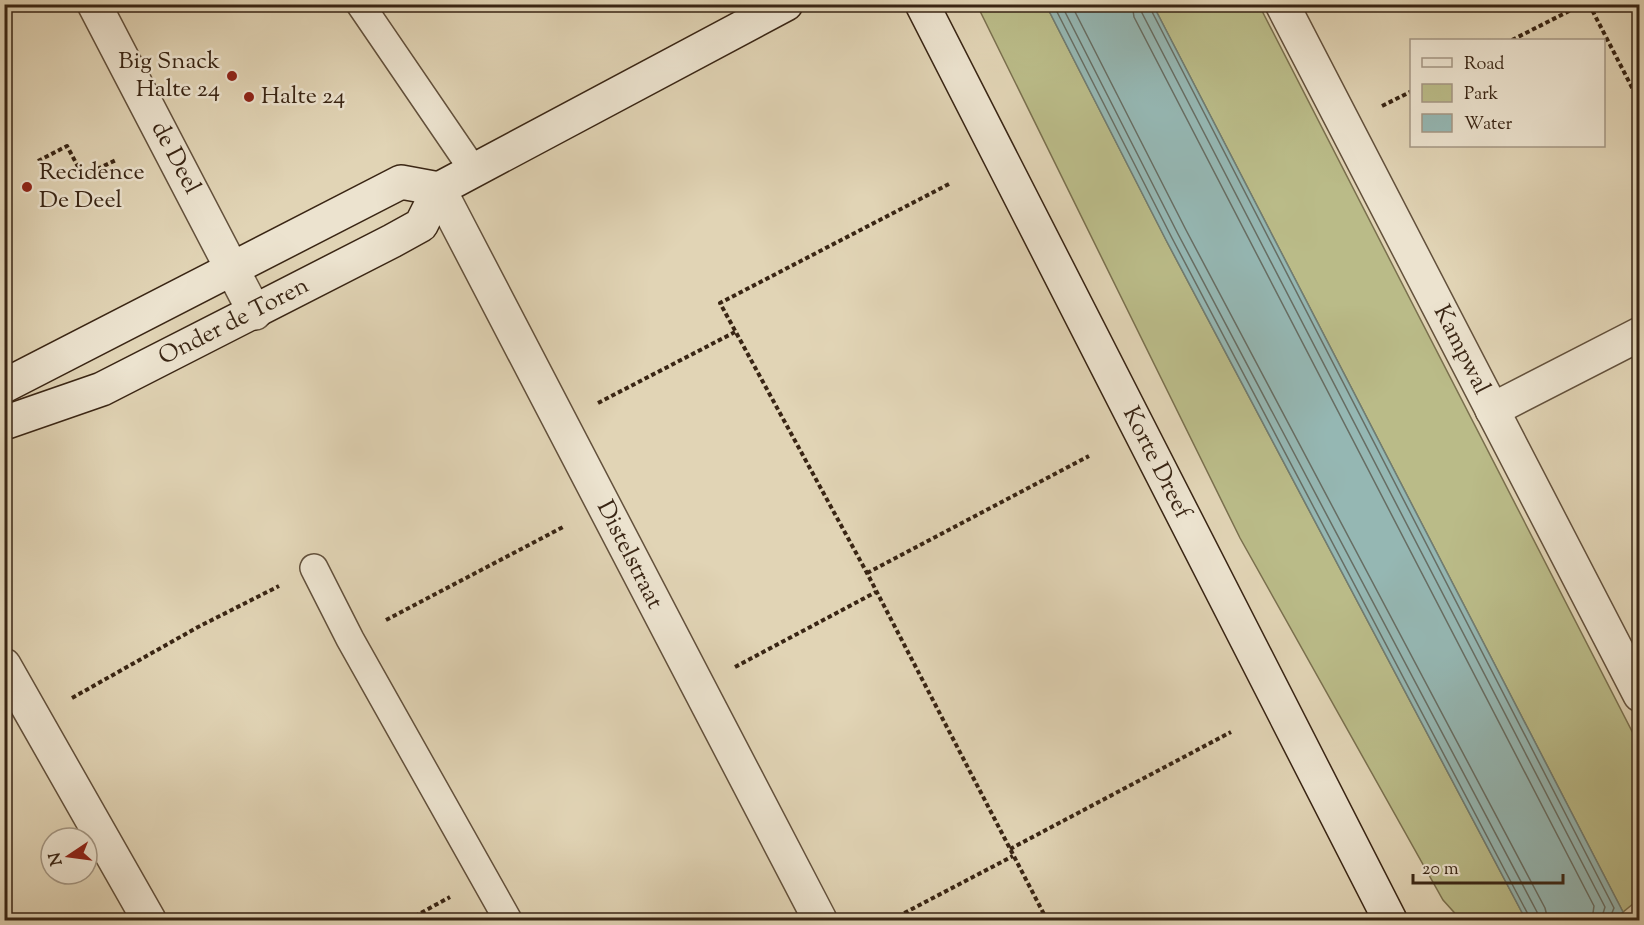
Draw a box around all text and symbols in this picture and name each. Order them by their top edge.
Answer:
legend [1410,39,1605,147]
place label: Big Snack Halte 24 [118,45,220,107]
text: Road [1464,52,1504,78]
marker: Big Snack Halte 24 [225,69,239,83]
place label: Halte 24 [261,80,345,114]
text: Park [1464,82,1499,108]
marker: Halte 24 [242,90,256,104]
text: Water [1464,112,1513,138]
street label: de Deel [142,116,208,200]
place label: Recidence De Deel [39,156,145,218]
marker: Recidence De Deel [20,180,34,194]
street label: Onder de Toren [153,269,315,375]
street label: Kampwal [1424,299,1498,401]
street label: Korte Dreef [1113,401,1200,526]
street label: Distelstraat [587,495,671,615]
north arrow [39,826,99,886]
scale bar [1413,847,1563,885]
text: N [44,850,69,868]
text: 20 m [1422,857,1459,883]

